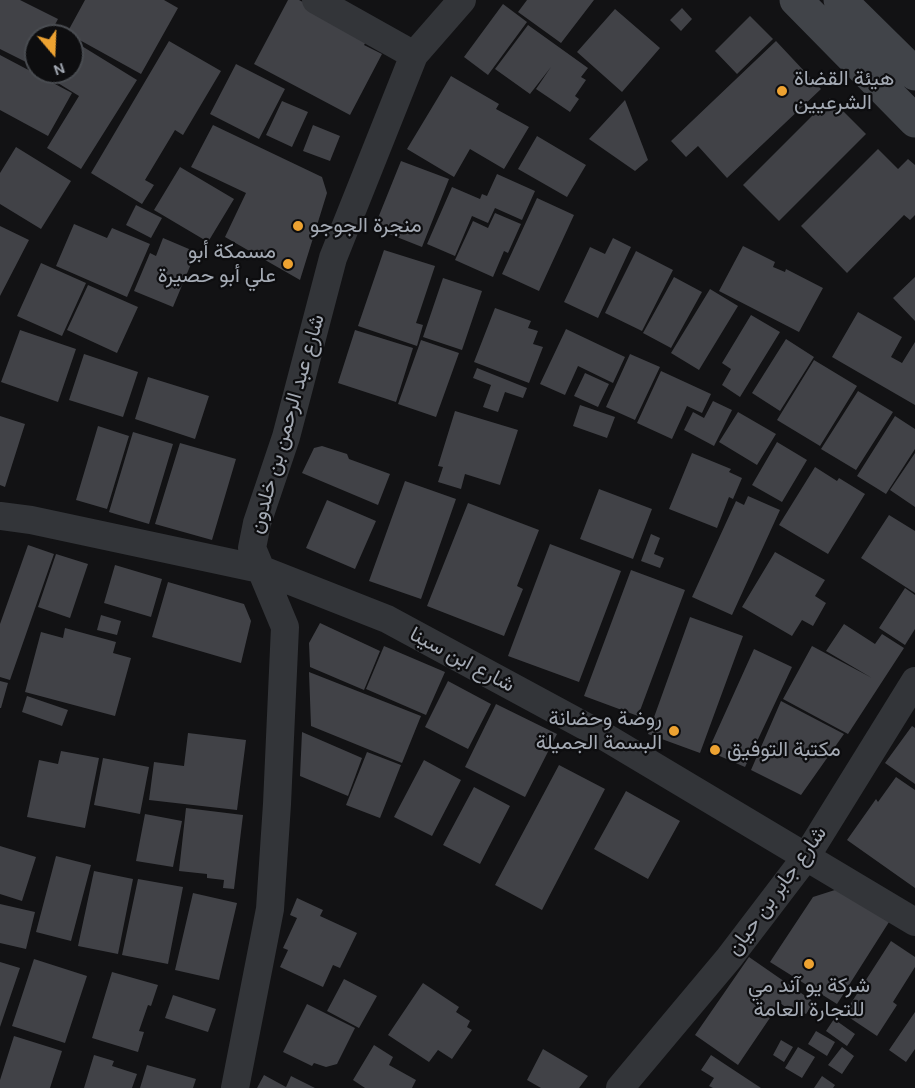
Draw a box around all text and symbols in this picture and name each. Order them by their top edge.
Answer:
north arrow [24,24,84,84]
text: N [51,59,68,80]
place label: هيئة القضاة الشرعيين [794,66,894,116]
marker: هيئة القضاة الشرعيين [775,84,789,98]
place label: منجرة الجوجو [310,213,422,239]
marker: منجرة الجوجو [291,219,305,233]
place label: مسمكة أبو علي أبو حصيرة [158,239,276,289]
marker: مسمكة أبو علي أبو حصيرة [281,257,295,271]
street label: شارع عبد الرحمن بن خلدون [244,311,330,537]
street label: شارع ابن سينا [405,622,519,698]
place label: روضة وحضانة البسمة الجميلة [536,706,662,756]
marker: روضة وحضانة البسمة الجميلة [667,724,681,738]
place label: مكتبة التوفيق [727,737,841,763]
marker: مكتبة التوفيق [708,743,722,757]
street label: شارع جابر بن حيان [722,821,832,961]
marker: شركة يو آند مي للتجارة العامة [802,957,816,971]
place label: شركة يو آند مي للتجارة العامة [748,973,870,1023]

